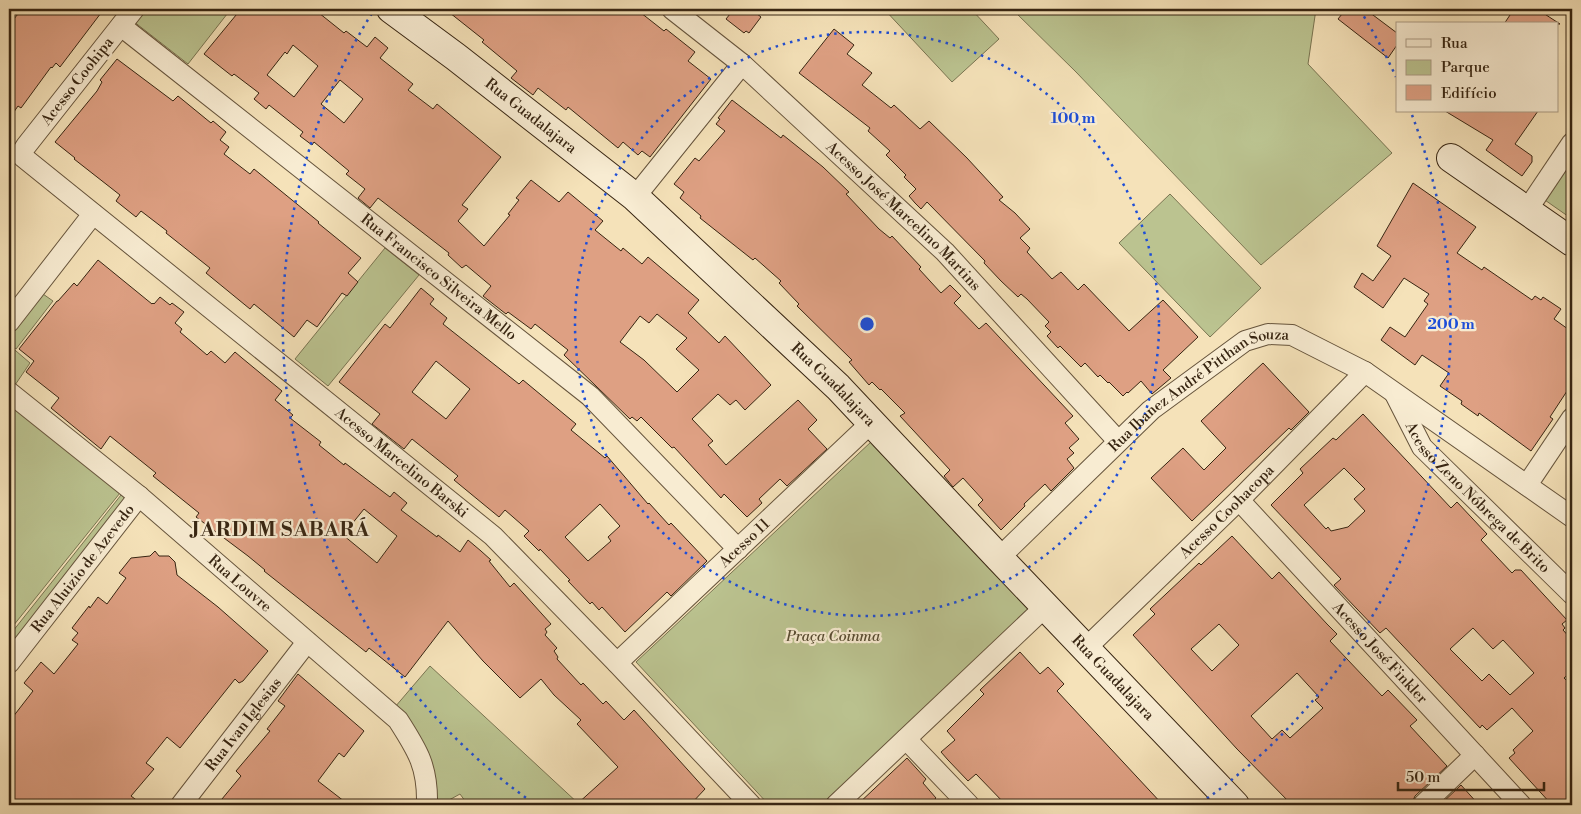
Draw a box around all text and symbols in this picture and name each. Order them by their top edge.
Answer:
legend [1396,22,1558,112]
street label: Acesso Coohipa [36,33,118,130]
text: Rua [1441,34,1468,53]
text: Parque [1441,58,1490,77]
street label: Rua Guadalajara [481,74,581,158]
text: Edifício [1441,84,1497,103]
text: 100 m [1051,109,1096,128]
street label: Acesso José Marcelino Martins [821,137,985,295]
street label: Rua Francisco Silveira Mello [357,210,521,345]
centre of rings [858,315,876,333]
text: 200 m [1427,315,1475,334]
street label: Rua Ibanez André Pitthan Souza [1104,325,1290,456]
street label: Rua Guadalajara [787,339,880,431]
street label: Acesso Marcelino Barski [330,403,472,522]
street label: Acesso Zeno Nóbrega de Brito [1400,418,1554,577]
street label: Acesso Coohacopa [1175,461,1279,563]
street label: Rua Aluizio de Azevedo [27,501,139,637]
street label: Acesso 11 [714,514,774,572]
district label: JARDIM SABARÁ [189,517,370,543]
street label: Rua Louvre [204,551,275,616]
street label: Acesso José Finkler [1327,597,1432,708]
park label: Praça Coinma [785,627,881,646]
street label: Rua Guadalajara [1067,631,1158,725]
street label: Rua Ivan Iglesias [202,674,286,775]
scale bar [1398,759,1545,791]
text: 50 m [1406,768,1440,787]

